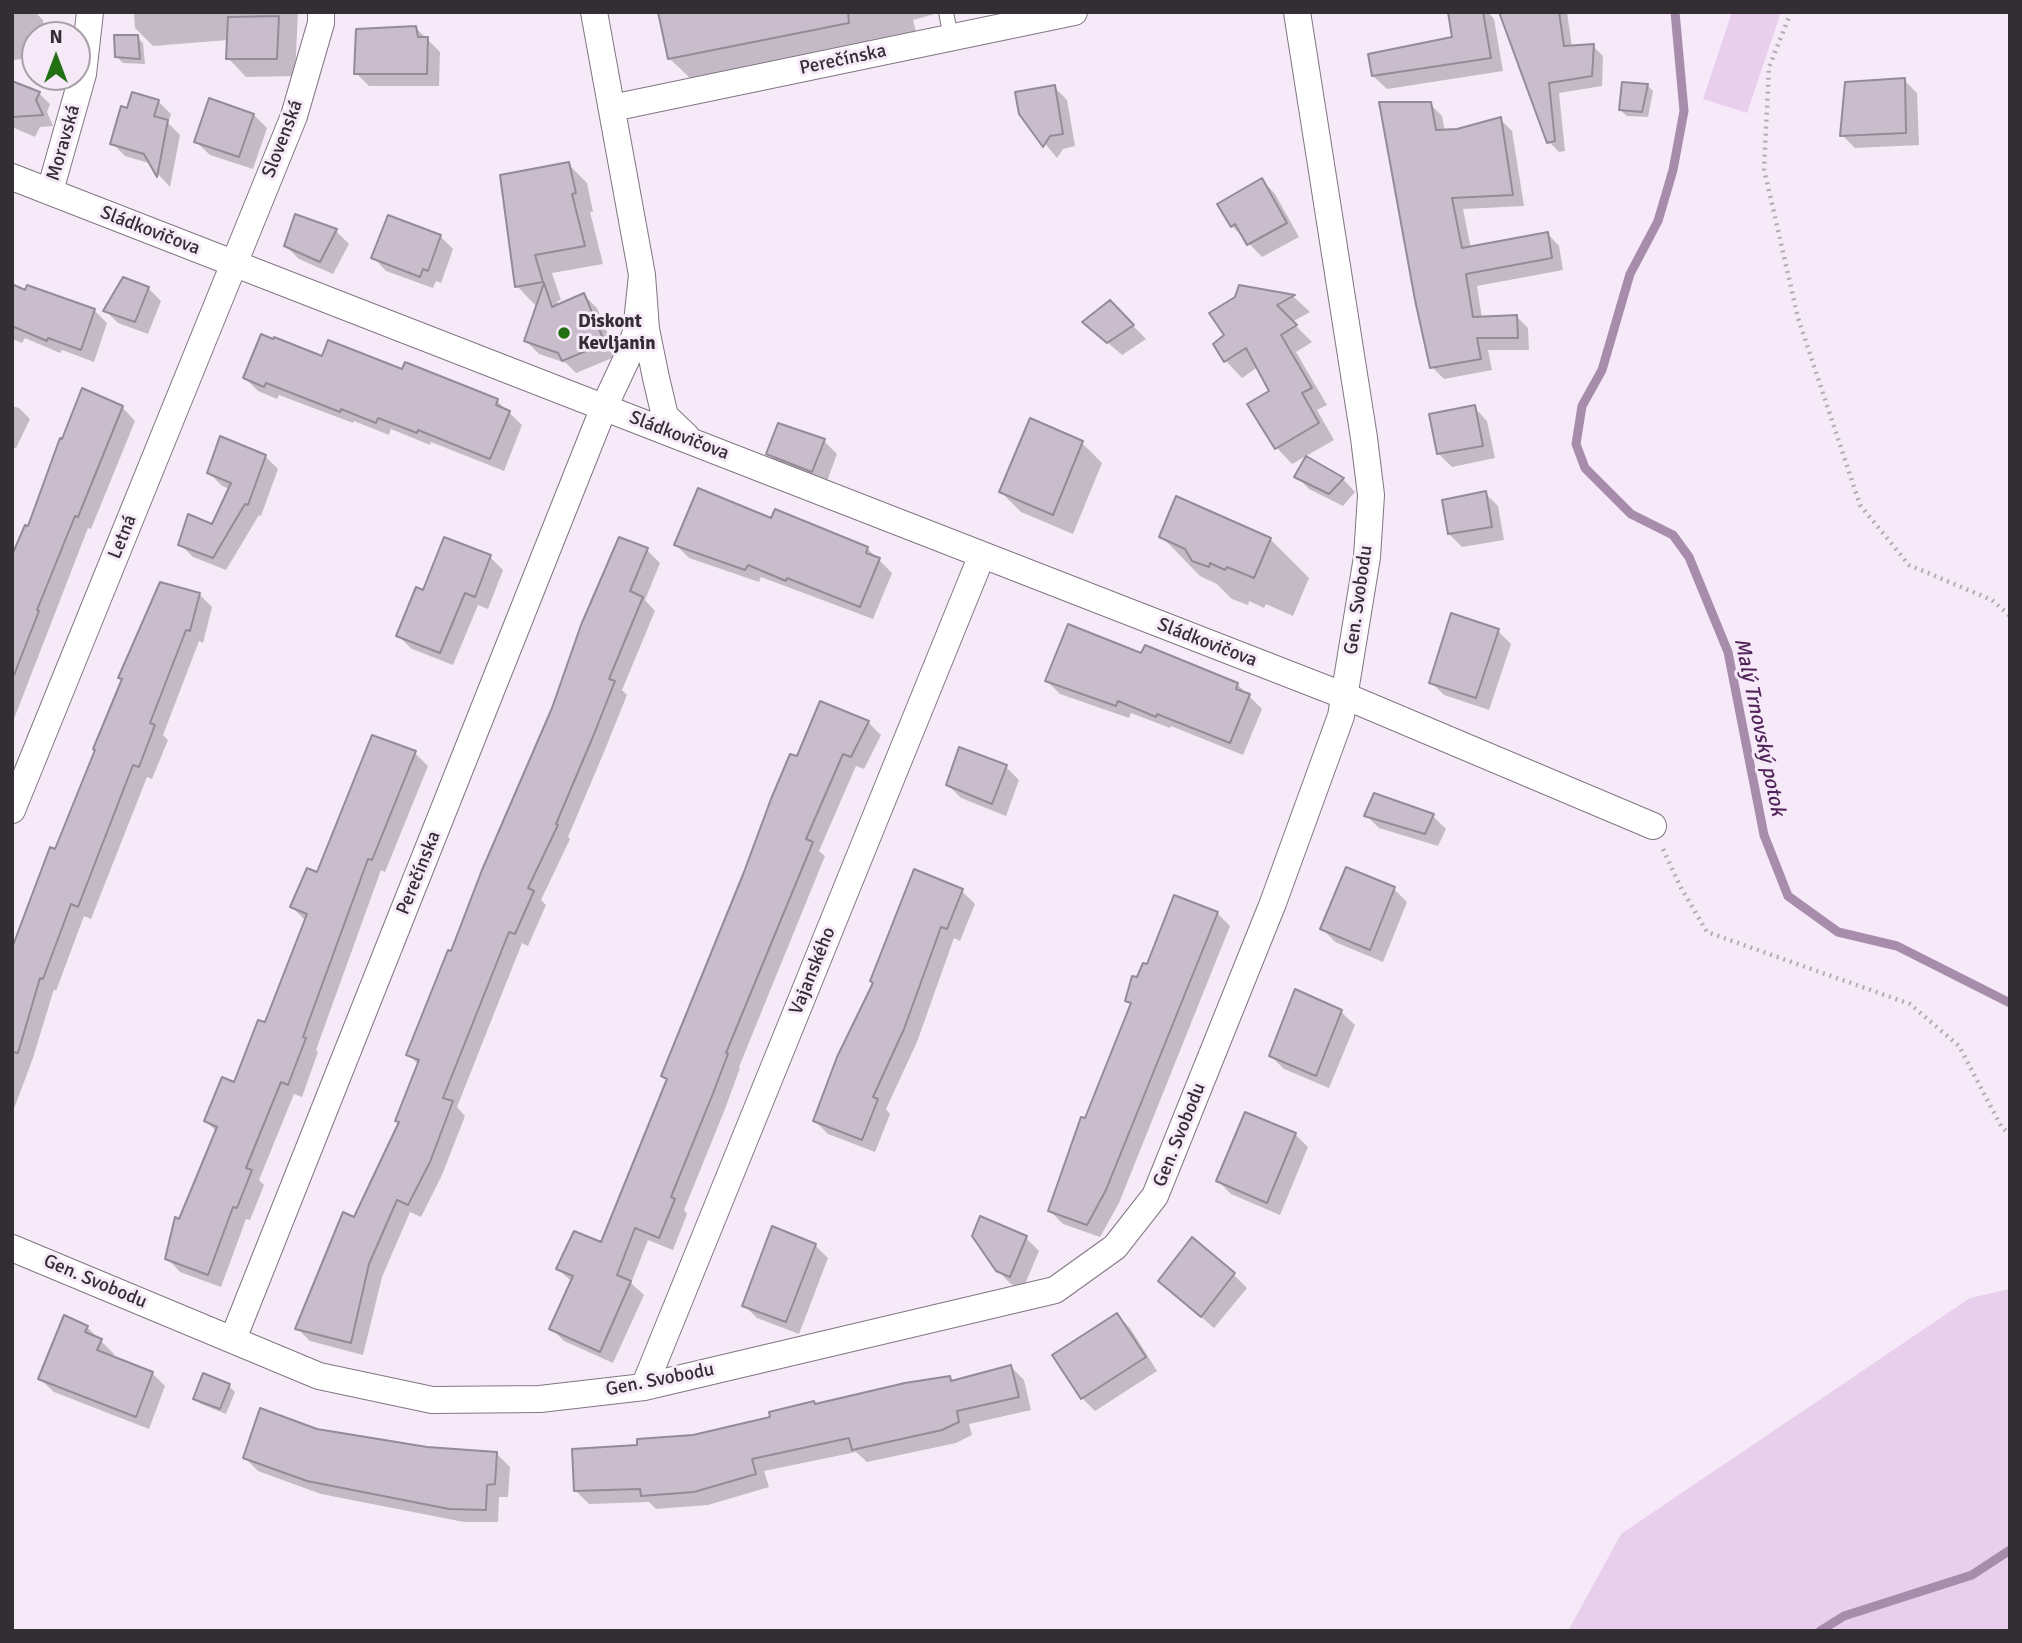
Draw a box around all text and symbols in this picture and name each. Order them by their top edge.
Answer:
north arrow [21,21,91,91]
text: N [49,25,63,49]
street label: Perečínska [798,40,888,80]
street label: Slovenská [258,97,308,181]
street label: Moravská [42,103,86,183]
street label: Sládkovičova [97,202,203,260]
place label: Diskont Kevljanin [578,311,656,355]
marker: Diskont Kevljanin [556,325,572,341]
street label: Sládkovičova [626,407,732,465]
street label: Letná [104,512,142,562]
street label: Gen. Svobodu [1340,544,1378,656]
street label: Sládkovičova [1154,614,1260,672]
water label: Malý Trnovský potok [1728,636,1790,818]
street label: Perečínska [392,828,446,918]
street label: Vajanského [785,924,841,1018]
street label: Gen. Svobodu [1149,1080,1211,1190]
street label: Gen. Svobodu [40,1250,150,1314]
street label: Gen. Svobodu [604,1358,716,1402]

